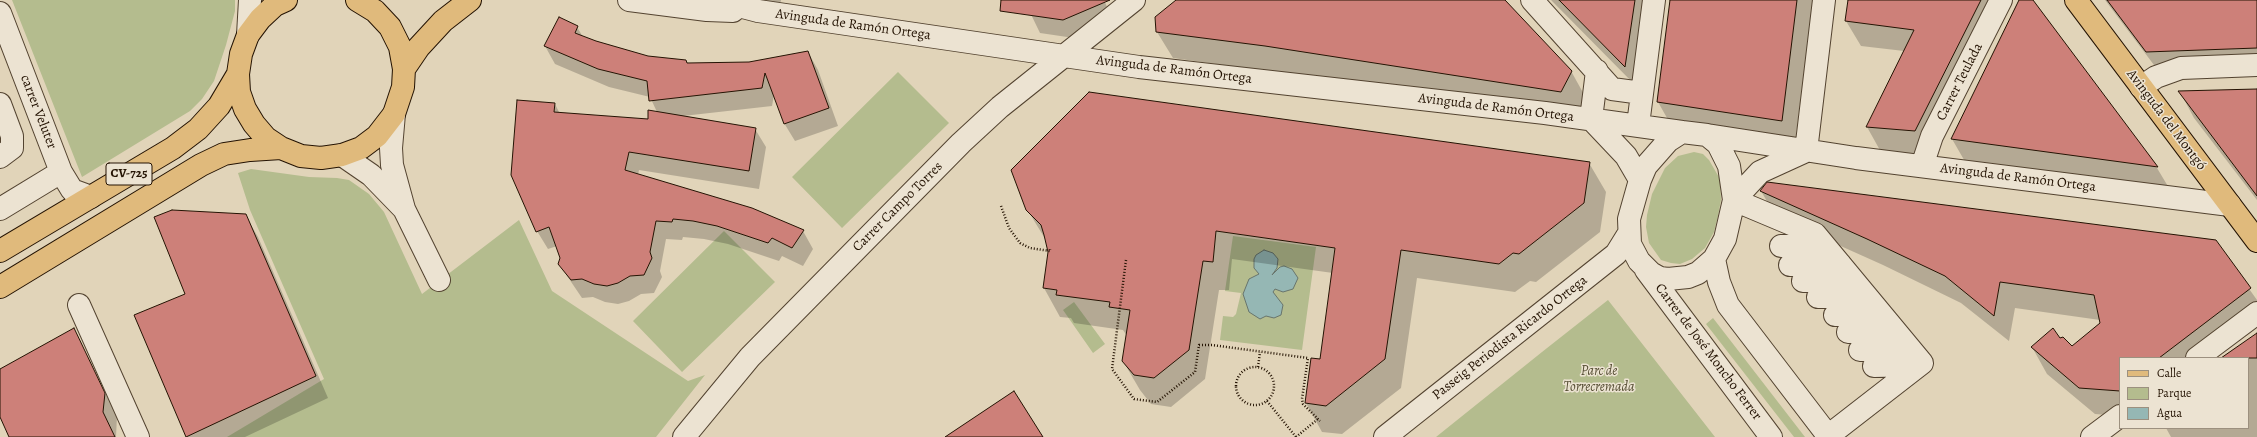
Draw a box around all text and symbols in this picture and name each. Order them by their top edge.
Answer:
street label: Avinguda de Ramón Ortega [774,6,932,44]
street label: Carrer Teulada [1933,40,1987,124]
street label: Avinguda de Ramón Ortega [1095,52,1253,88]
street label: Avinguda del Montgó [2123,66,2209,174]
street label: carrer Veluter [16,72,60,152]
street label: Avinguda de Ramón Ortega [1417,90,1575,126]
street label: Carrer Campo Torres [849,158,947,256]
street label: Avinguda de Ramón Ortega [1939,160,2097,196]
road number: CV-725 [106,163,152,185]
street label: Passeig Periodista Ricardo Ortega [1429,272,1591,404]
street label: Carrer de José Moncho Ferrer [1651,280,1765,424]
legend [2119,357,2249,429]
park label: Parc de Torrecremada [1564,364,1634,396]
text: Calle [2157,365,2181,381]
text: Parque [2157,385,2192,401]
text: Agua [2157,405,2182,421]

